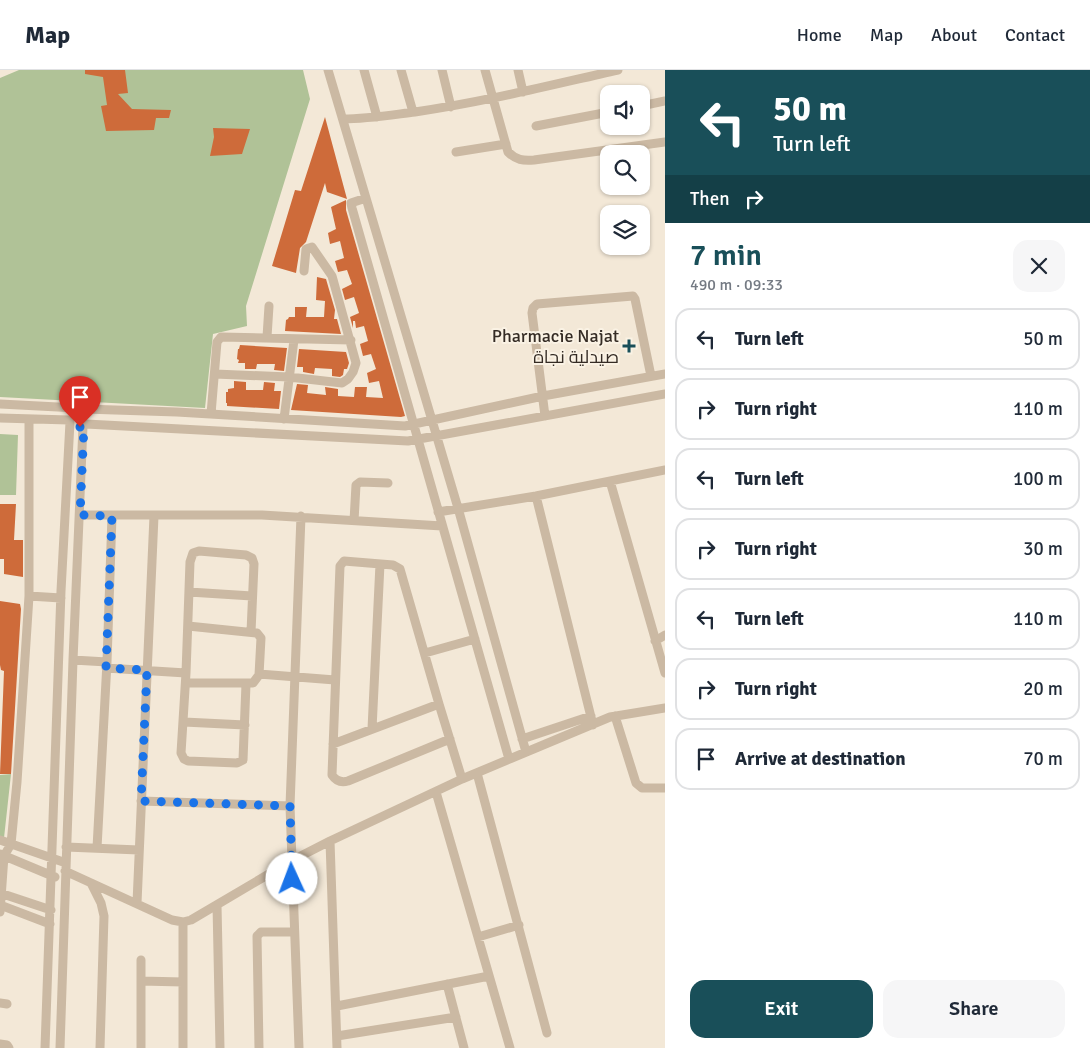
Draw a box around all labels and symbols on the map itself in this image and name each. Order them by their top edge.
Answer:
place label: Pharmacie Najat صيدلية نجاة [492,325,619,368]
marker: Pharmacie Najat صيدلية نجاة [623,340,635,352]
pin [59,376,101,427]
position arrow [265,852,317,904]

